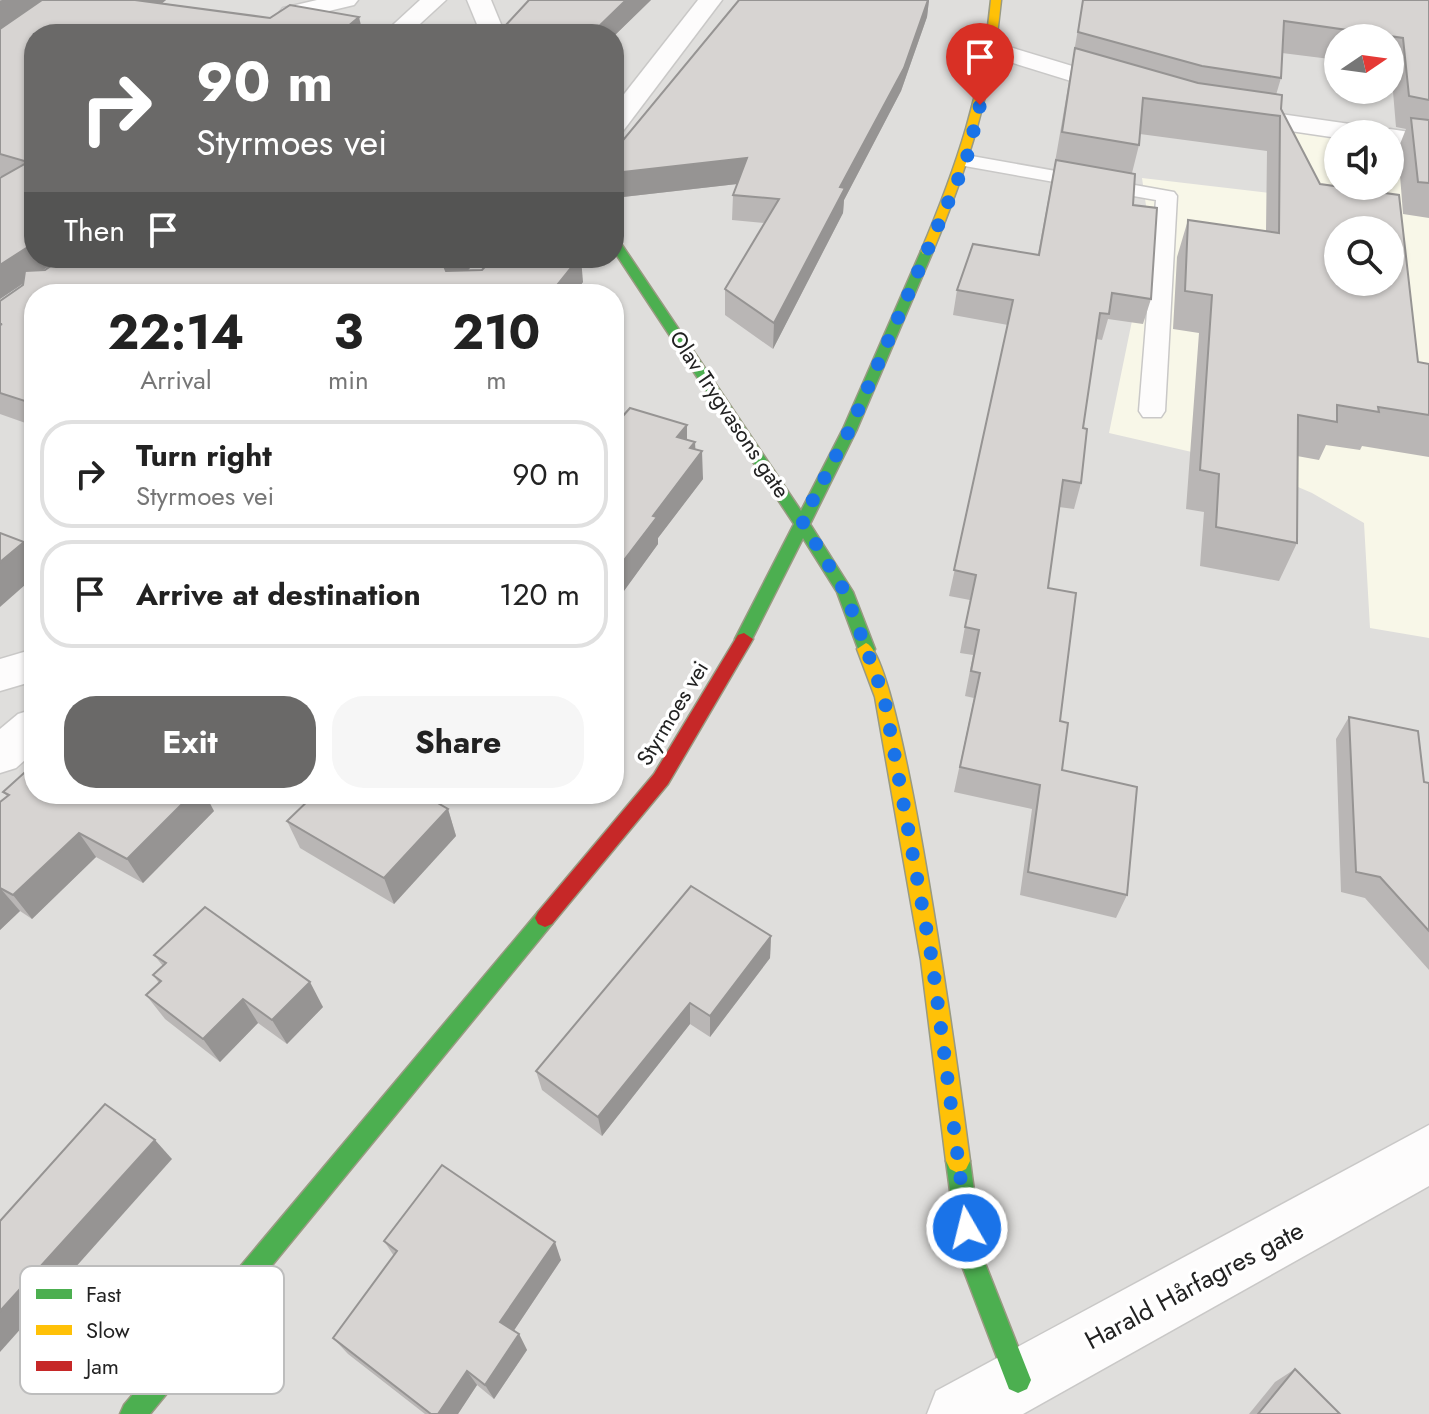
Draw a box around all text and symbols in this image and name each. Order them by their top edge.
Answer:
pin [946,23,1014,105]
north arrow [1324,24,1404,104]
map controls [1324,24,1404,296]
icon: arrive [958,35,1002,79]
text: 90 m [196,41,333,122]
icon: right [64,56,168,160]
text: Styrmoes vei [196,116,387,168]
button: sound [1324,120,1404,200]
icon: arrive [141,208,185,252]
text: Then [64,209,125,252]
button: search [1324,216,1404,296]
text: 22:14 [108,298,244,367]
text: 3 [333,298,363,367]
text: 210 [452,298,540,367]
street label: Olav Trygvasons gate [662,324,798,504]
text: Arrival [140,361,212,399]
text: min [328,361,369,399]
text: m [486,361,506,399]
text: Turn right [136,434,272,477]
icon: right [68,452,112,496]
text: 90 m [512,453,580,496]
text: Styrmoes vei [136,477,274,515]
icon: arrive [68,572,112,616]
text: Arrive at destination [136,573,421,616]
text: 120 m [499,573,580,616]
street label: Styrmoes vei [628,655,716,771]
button: Exit [64,696,316,788]
button: Share [332,696,584,788]
position arrow [925,1186,1009,1270]
street label: Harald Hårfagres gate [1078,1211,1310,1359]
legend [20,1266,284,1394]
text: Fast [86,1278,122,1310]
text: Slow [86,1314,130,1346]
text: Jam [83,1350,119,1382]

